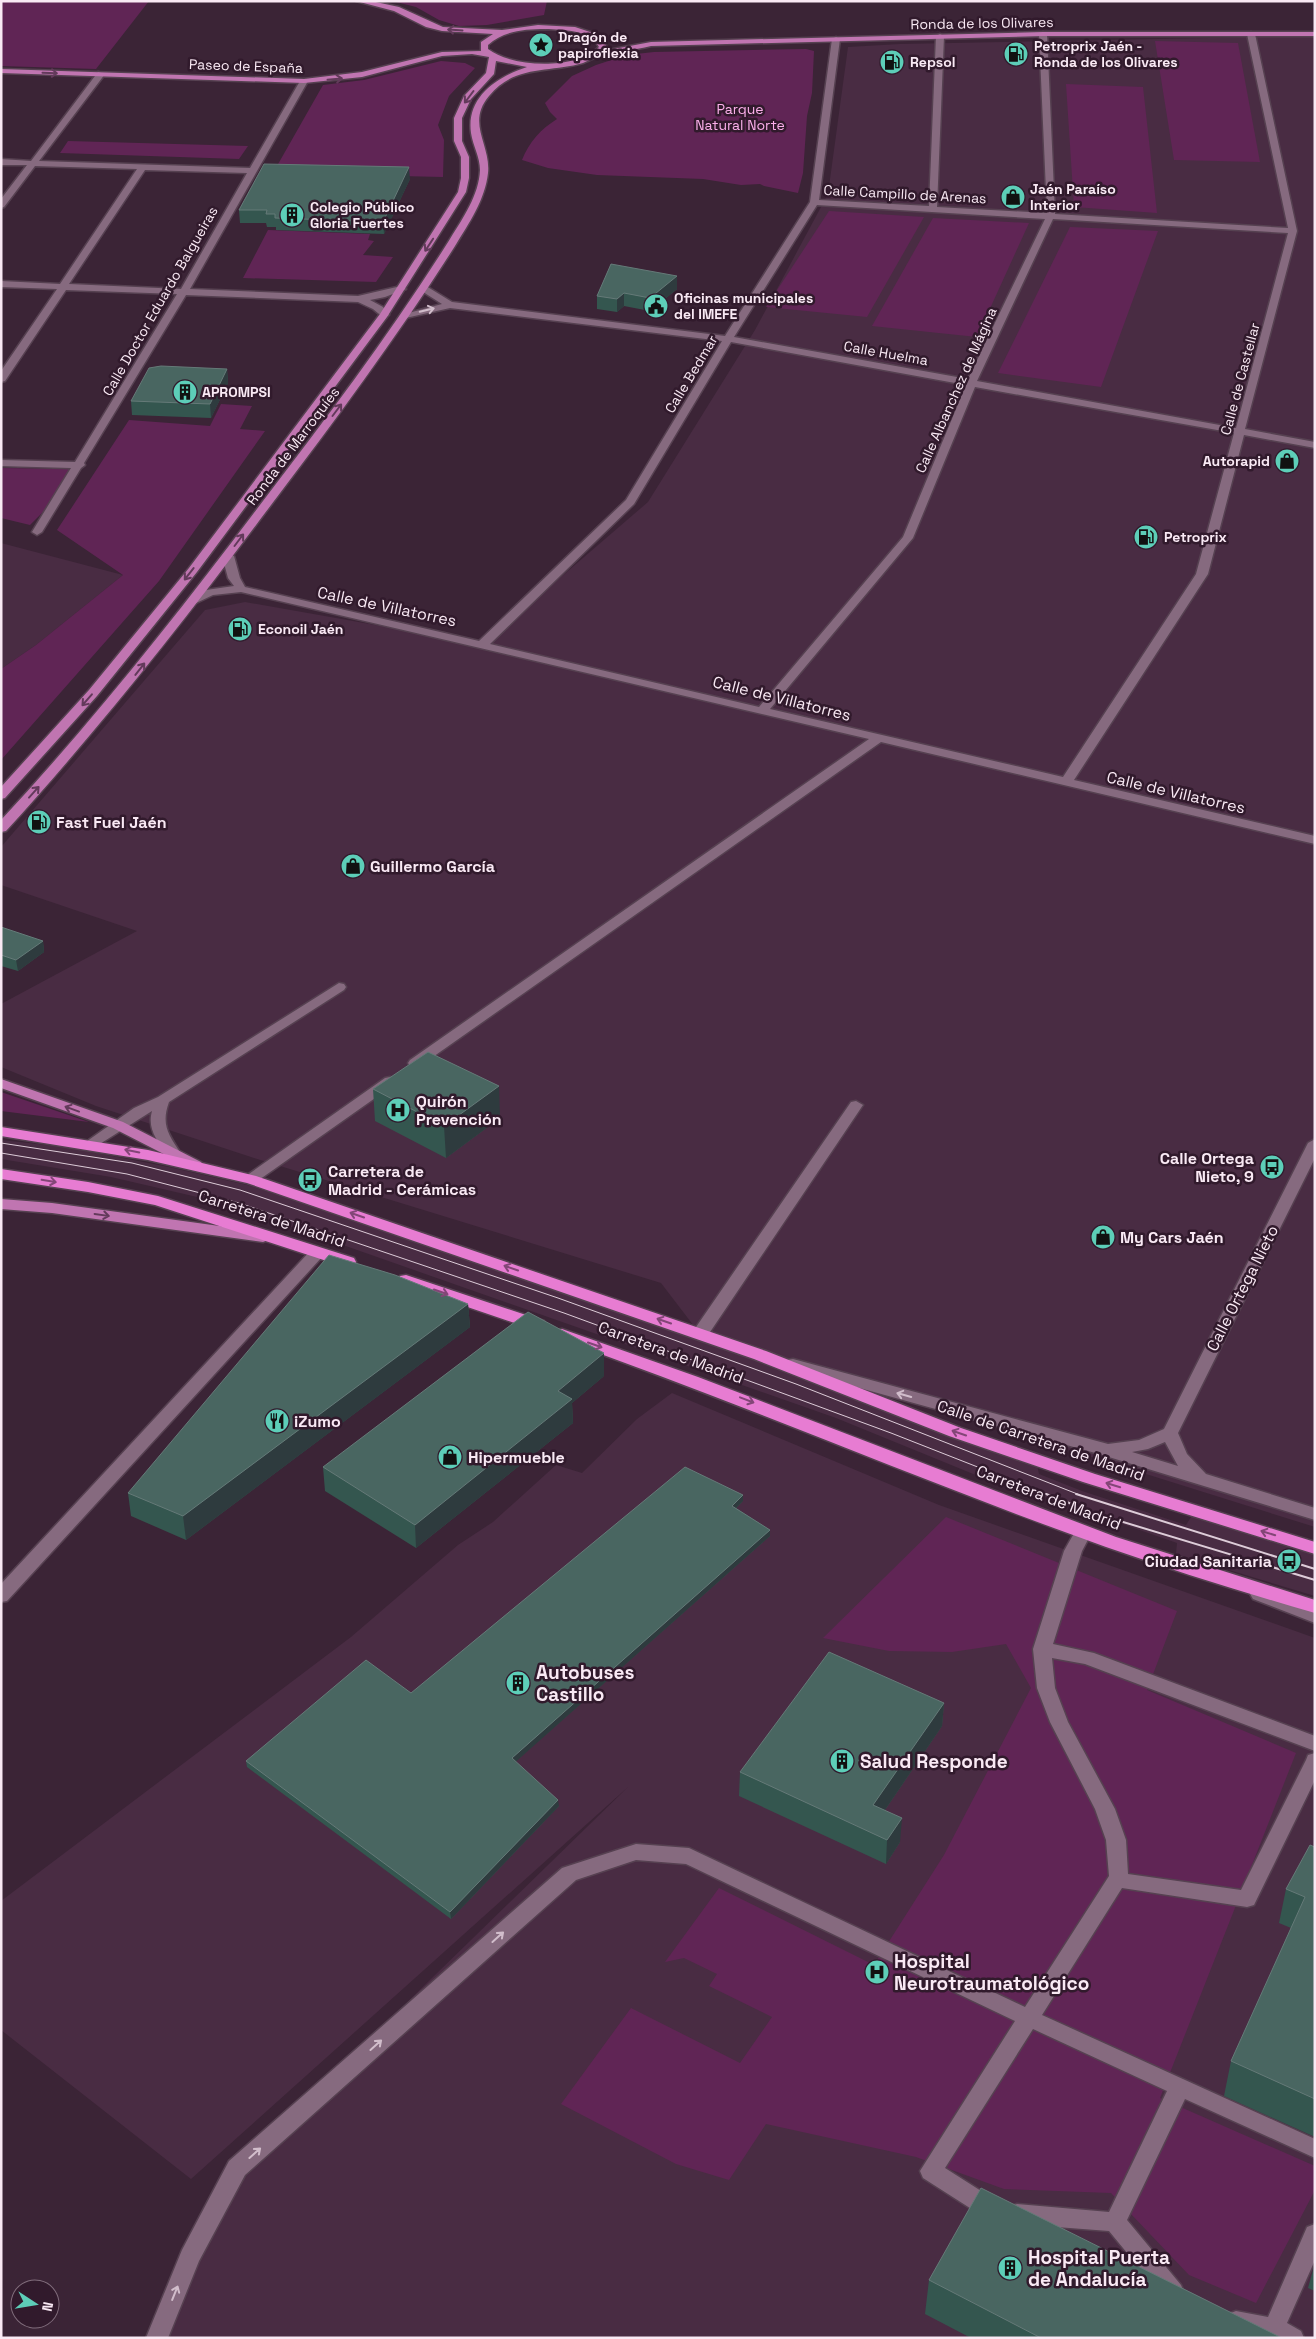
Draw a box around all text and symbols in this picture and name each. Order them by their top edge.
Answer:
street label: Ronda de los Olivares [910,13,1054,33]
one-way arrow [448,26,464,35]
place label: Dragón de papiroflexia [558,28,639,62]
place icon: Dragón de papiroflexia [528,32,554,58]
place label: Petroprix Jaén - Ronda de los Olivares [1034,37,1178,71]
fuel station icon: Petroprix Jaén - Ronda de los Olivares [1003,41,1029,67]
fuel station icon: Repsol [879,49,905,75]
place label: Repsol [910,53,956,71]
street label: Paseo de España [189,55,303,77]
one-way arrow [42,68,58,77]
one-way arrow [326,74,342,83]
one-way arrow [463,90,474,103]
park label: Parque Natural Norte [695,100,785,134]
place label: Jaén Paraíso Interior [1030,180,1116,214]
street label: Calle Campillo de Arenas [823,181,987,207]
shop icon: Jaén Paraíso Interior [1000,184,1026,210]
place label: Colegio Público Gloria Fuertes [310,198,414,232]
building icon: Colegio Público Gloria Fuertes [279,202,305,228]
street label: Calle Doctor Eduardo Balgueiras [98,203,222,399]
one-way arrow [424,238,435,252]
place label: Oficinas municipales del IMEFE [674,289,813,323]
public building icon: Oficinas municipales del IMEFE [643,293,669,319]
street label: Calle Albanchez de Mágina [911,304,1001,476]
one-way arrow [418,305,434,315]
street label: Calle de Castellar [1216,321,1264,437]
street label: Calle Bedmar [661,332,721,416]
street label: Calle Huelma [842,337,930,369]
building icon: APROMPSI [172,379,198,405]
place label: APROMPSI [202,383,271,401]
street label: Ronda de Marroquíes [243,383,343,509]
one-way arrow [332,403,342,417]
shop icon: Autorapid [1274,448,1300,474]
place label: Autorapid [1203,452,1270,470]
fuel station icon: Petroprix [1133,524,1159,550]
place label: Petroprix [1164,528,1227,546]
one-way arrow [234,534,245,547]
one-way arrow [184,567,194,581]
street label: Calle de Villatorres [315,582,458,631]
fuel station icon: Econoil Jaén [227,616,253,642]
place label: Econoil Jaén [258,620,343,638]
one-way arrow [134,662,145,675]
street label: Calle de Villatorres [711,671,853,726]
one-way arrow [81,693,92,706]
street label: Calle de Villatorres [1105,766,1247,819]
one-way arrow [28,785,40,798]
fuel station icon: Fast Fuel Jaén [26,809,52,835]
place label: Fast Fuel Jaén [56,812,167,833]
shop icon: Guillermo García [340,853,366,879]
place label: Guillermo García [370,856,495,877]
place label: Quirón Prevención [416,1091,502,1130]
hospital icon: Quirón Prevención [385,1097,411,1123]
one-way arrow [65,1104,80,1113]
one-way arrow [124,1146,140,1156]
place label: Calle Ortega Nieto, 9 [1160,1148,1254,1187]
bus stop icon: Calle Ortega Nieto, 9 [1259,1154,1285,1180]
place label: Carretera de Madrid - Cerámicas [328,1161,476,1200]
bus stop icon: Carretera de Madrid - Cerámicas [297,1167,323,1193]
one-way arrow [41,1177,57,1187]
street label: Carretera de Madrid [196,1185,348,1252]
one-way arrow [94,1210,110,1220]
one-way arrow [350,1210,365,1219]
street label: Calle Ortega Nieto [1202,1222,1283,1355]
shop icon: My Cars Jaén [1090,1224,1116,1250]
place label: My Cars Jaén [1120,1227,1224,1248]
one-way arrow [504,1263,519,1272]
one-way arrow [433,1288,449,1298]
street label: Carretera de Madrid [595,1316,746,1389]
one-way arrow [657,1316,673,1325]
one-way arrow [586,1341,602,1350]
one-way arrow [896,1389,912,1399]
street label: Calle de Carretera de Madrid [934,1395,1147,1486]
one-way arrow [739,1396,755,1405]
restaurant icon: iZumo [264,1408,290,1434]
place label: iZumo [294,1411,341,1432]
one-way arrow [952,1428,967,1437]
shop icon: Hipermueble [437,1444,463,1470]
place label: Hipermueble [468,1447,565,1468]
street label: Carretera de Madrid [974,1460,1124,1535]
one-way arrow [1106,1480,1121,1489]
one-way arrow [1261,1528,1277,1537]
bus stop icon: Ciudad Sanitaria [1276,1548,1302,1574]
place label: Ciudad Sanitaria [1145,1551,1272,1572]
place label: Autobuses Castillo [536,1660,634,1707]
building icon: Autobuses Castillo [505,1670,531,1696]
building icon: Salud Responde [829,1748,855,1774]
place label: Salud Responde [860,1749,1008,1774]
one-way arrow [491,1931,504,1943]
place label: Hospital Neurotraumatológico [894,1949,1089,1996]
hospital icon: Hospital Neurotraumatológico [864,1959,890,1985]
one-way arrow [370,2039,383,2050]
one-way arrow [248,2147,261,2158]
place label: Hospital Puerta de Andalucía [1028,2245,1170,2292]
building icon: Hospital Puerta de Andalucía [997,2255,1023,2281]
north arrow [10,2279,60,2329]
one-way arrow [172,2285,181,2300]
text: N [38,2300,57,2313]

